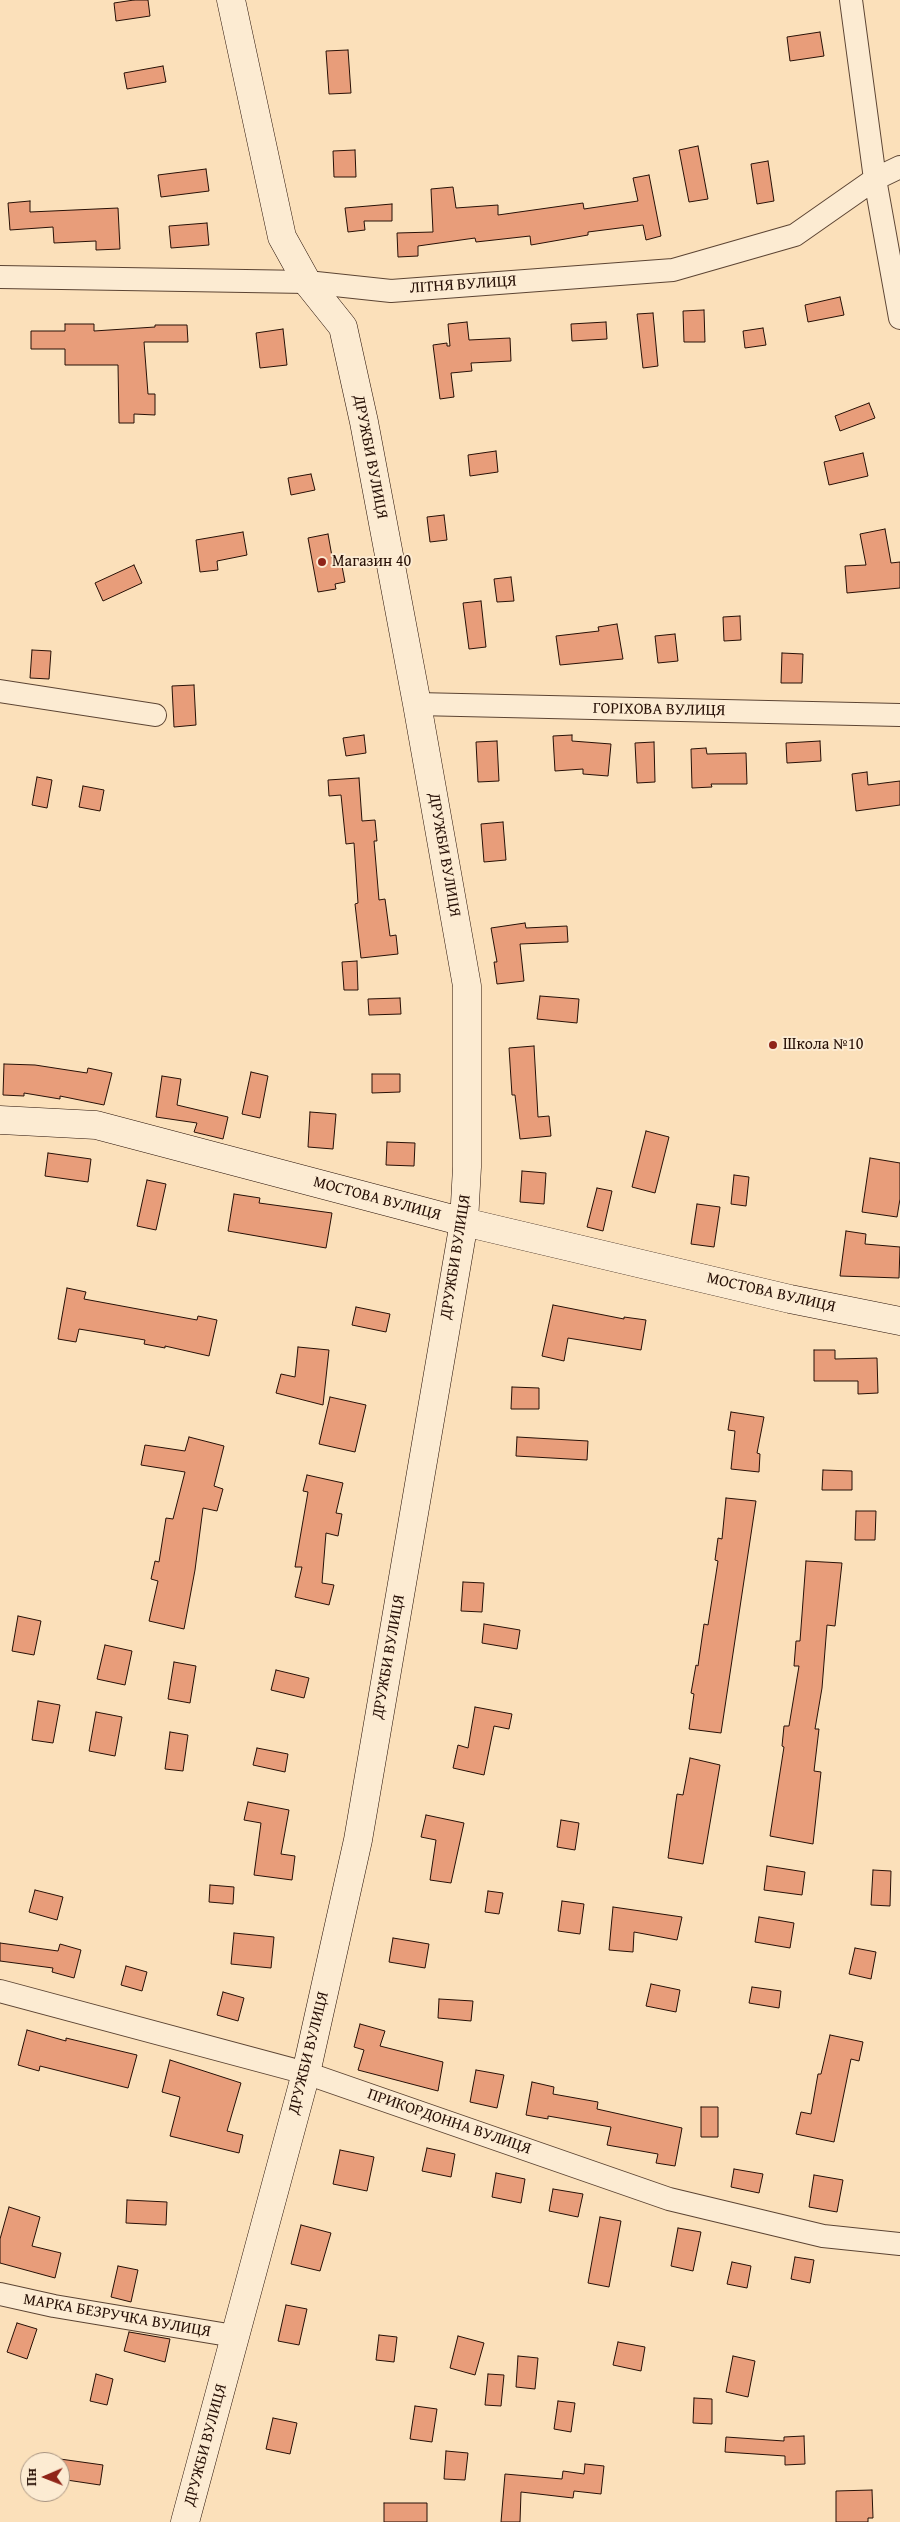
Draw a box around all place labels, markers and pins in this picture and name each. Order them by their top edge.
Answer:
place label: Магазин 40 [332,552,411,572]
marker: Магазин 40 [316,556,328,568]
place label: Школа №10 [783,1035,863,1055]
marker: Школа №10 [767,1039,779,1051]

